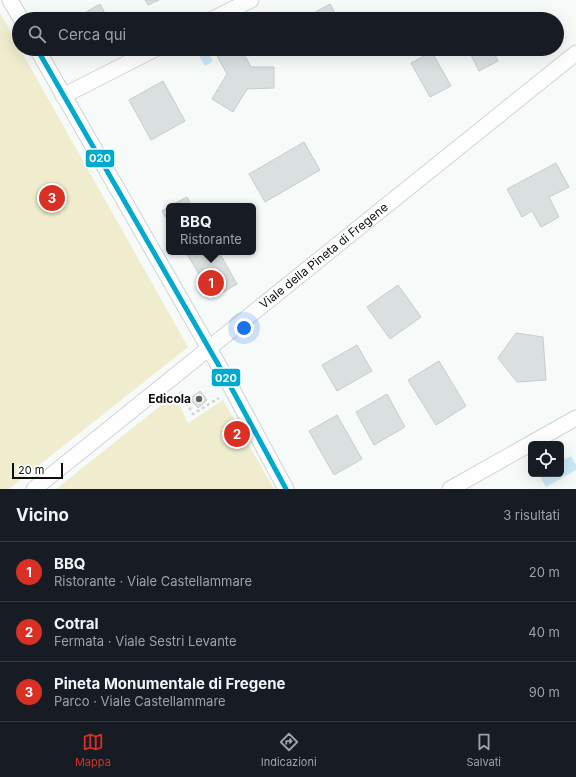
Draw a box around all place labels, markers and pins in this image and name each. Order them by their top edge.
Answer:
pin: 3 [39,183,65,213]
pin: 1 [198,268,224,298]
place label: Edicola [148,391,191,406]
marker: Edicola [194,394,204,404]
pin: 2 [224,419,250,449]

